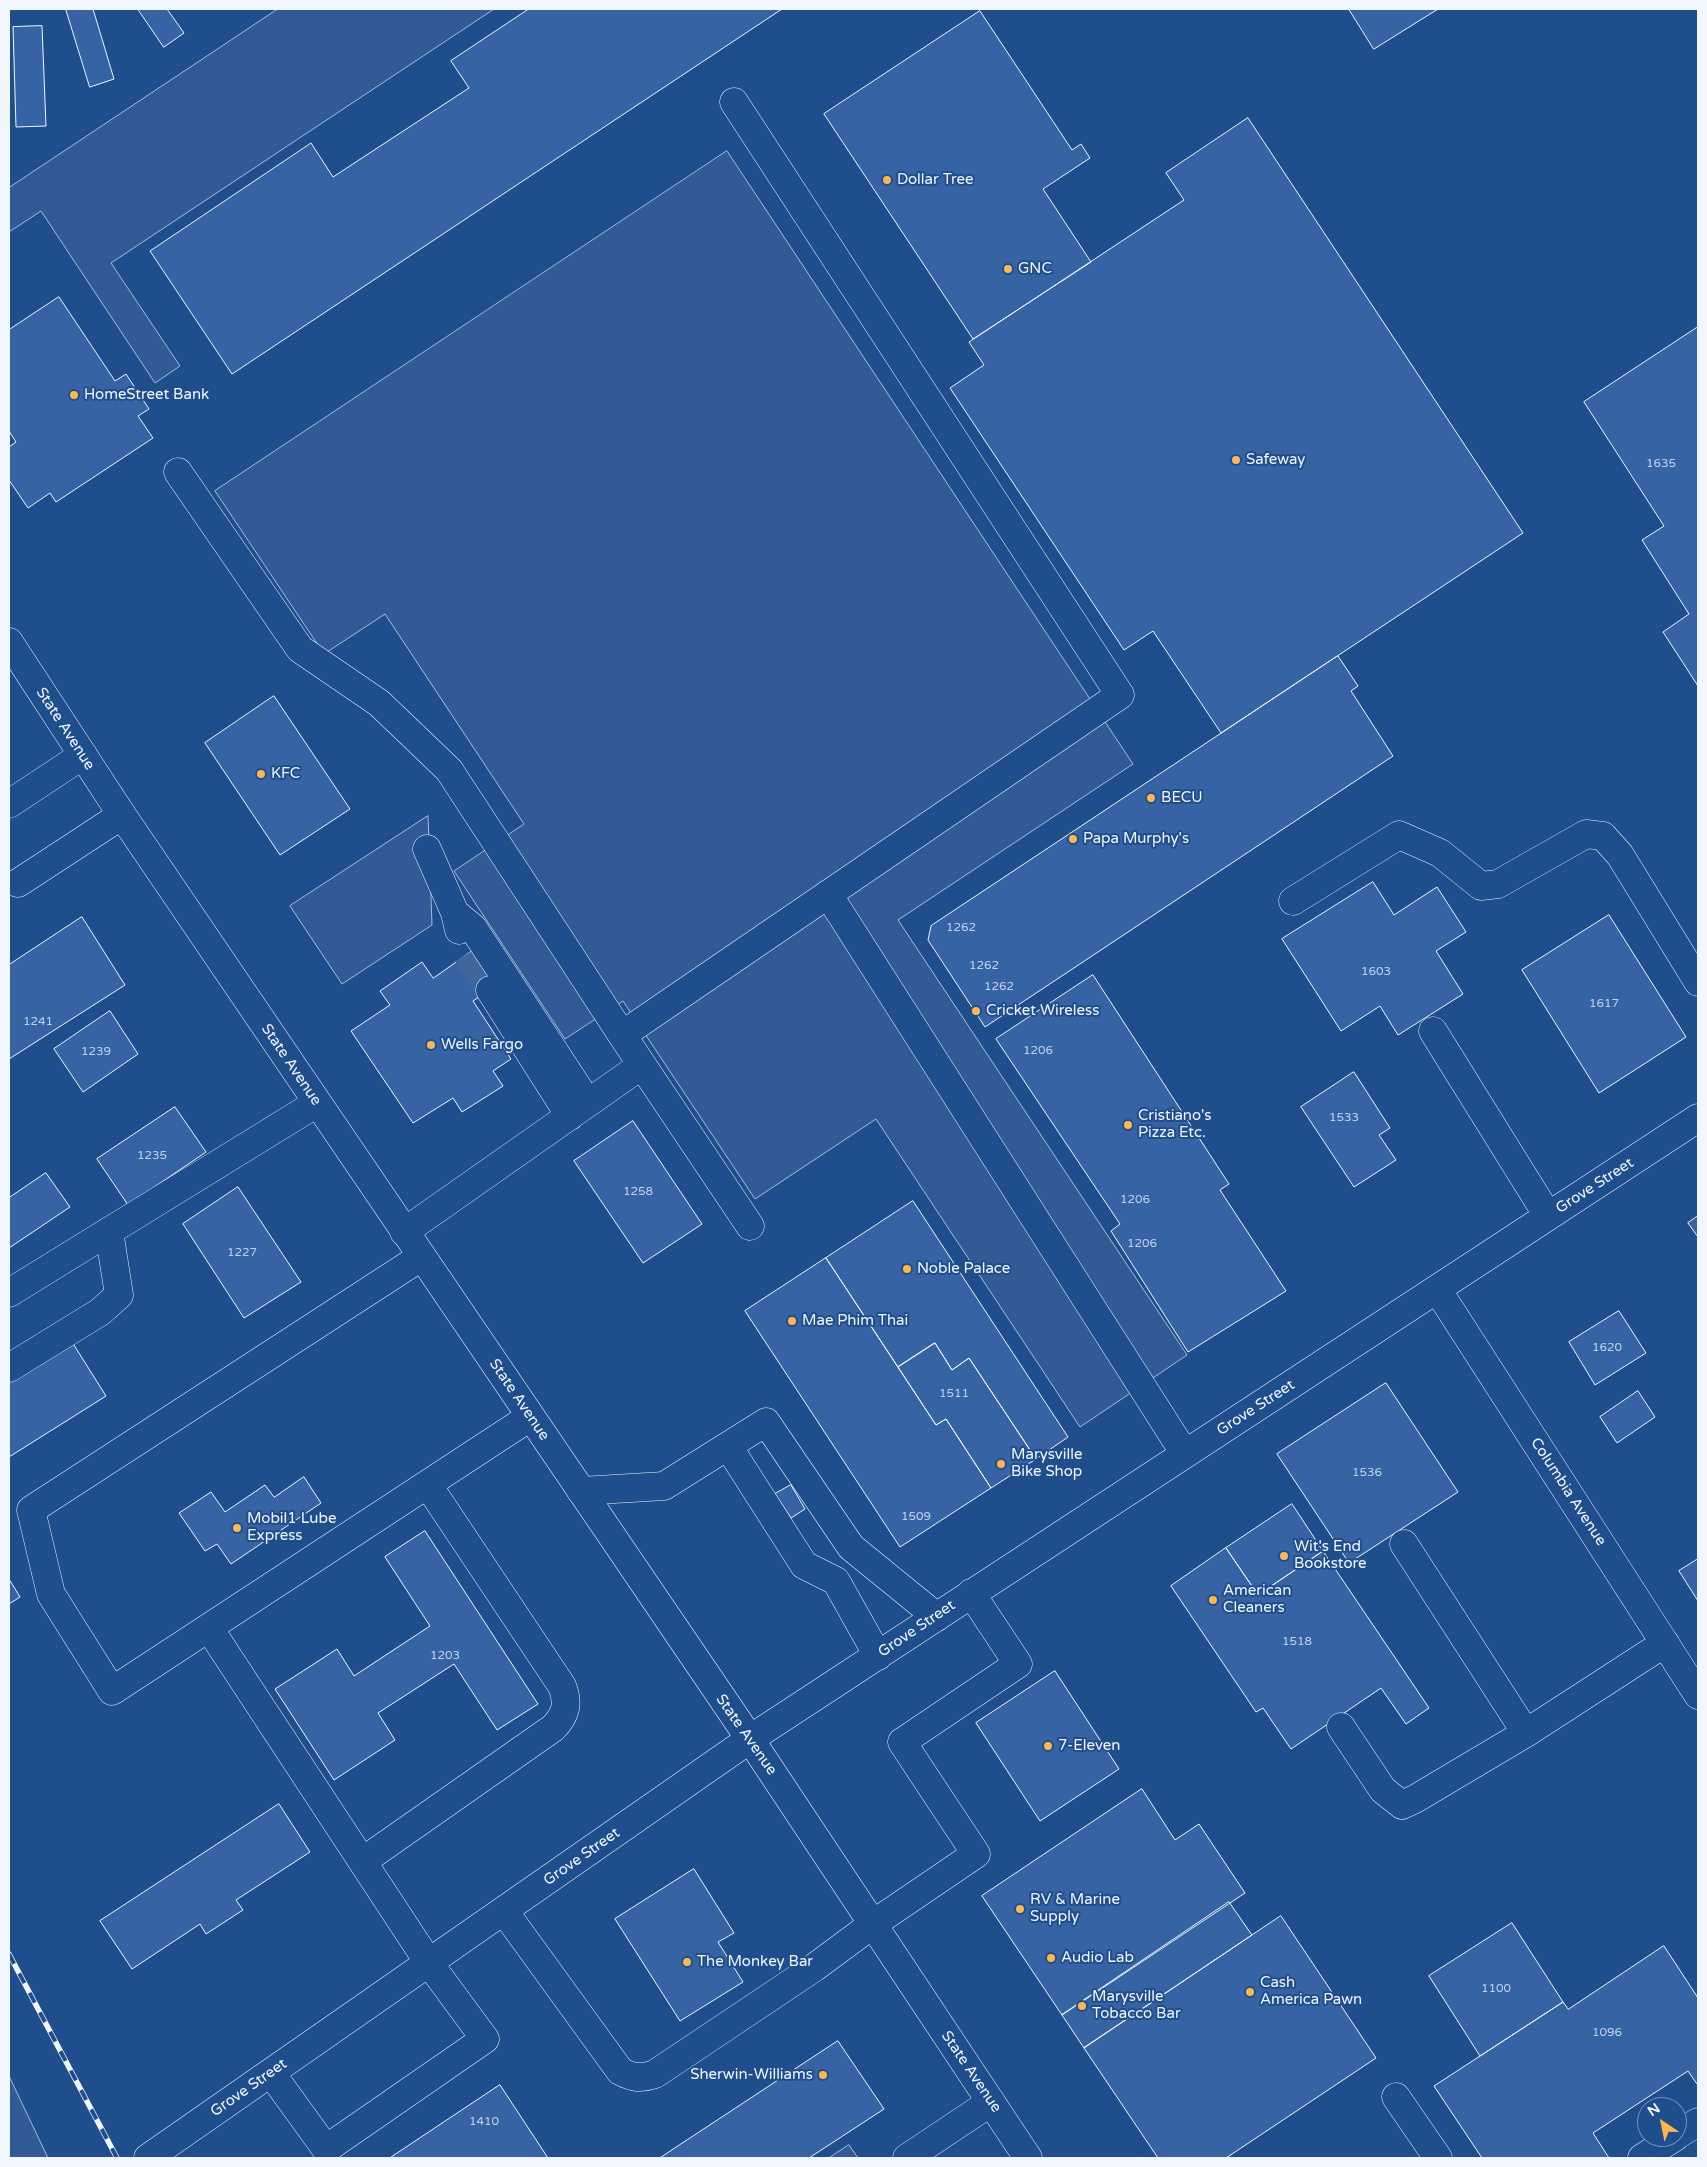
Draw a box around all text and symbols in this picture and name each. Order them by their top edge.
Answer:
place label: Dollar Tree [897,171,973,189]
marker: Dollar Tree [881,174,893,186]
place label: GNC [1018,260,1052,278]
marker: GNC [1002,263,1014,275]
place label: HomeStreet Bank [84,386,209,404]
marker: HomeStreet Bank [68,389,80,401]
place label: Safeway [1246,451,1305,469]
marker: Safeway [1230,454,1242,466]
house number: 1635 [1646,457,1676,471]
street label: State Avenue [32,684,98,774]
place label: KFC [271,765,300,783]
marker: KFC [255,768,267,780]
place label: BECU [1161,789,1203,807]
marker: BECU [1145,792,1157,804]
place label: Papa Murphy's [1083,830,1189,848]
marker: Papa Murphy's [1067,833,1079,845]
house number: 1262 [946,921,976,935]
house number: 1262 [969,959,999,973]
house number: 1603 [1361,965,1391,979]
house number: 1262 [984,980,1014,994]
house number: 1617 [1589,997,1619,1011]
place label: Cricket Wireless [986,1002,1099,1020]
marker: Cricket Wireless [970,1005,982,1017]
house number: 1241 [23,1015,53,1029]
street label: State Avenue [257,1021,325,1109]
place label: Wells Fargo [441,1036,523,1054]
marker: Wells Fargo [425,1039,437,1051]
house number: 1206 [1023,1044,1053,1058]
house number: 1239 [81,1045,111,1059]
place label: Cristiano's Pizza Etc. [1138,1107,1211,1142]
house number: 1533 [1329,1111,1359,1125]
marker: Cristiano's Pizza Etc. [1122,1119,1134,1131]
house number: 1235 [137,1149,167,1163]
street label: Grove Street [1553,1154,1637,1218]
house number: 1258 [623,1185,653,1199]
house number: 1206 [1120,1193,1150,1207]
house number: 1206 [1127,1237,1157,1251]
house number: 1227 [227,1246,257,1260]
place label: Noble Palace [917,1260,1010,1278]
marker: Noble Palace [901,1263,913,1275]
place label: Mae Phim Thai [802,1312,908,1330]
marker: Mae Phim Thai [786,1315,798,1327]
house number: 1620 [1592,1341,1622,1355]
street label: State Avenue [485,1356,553,1444]
street label: Grove Street [1214,1376,1298,1440]
house number: 1511 [939,1387,969,1401]
street label: Columbia Avenue [1526,1435,1610,1549]
place label: Marysville Bike Shop [1011,1446,1083,1481]
marker: Marysville Bike Shop [995,1458,1007,1470]
house number: 1536 [1352,1466,1382,1480]
place label: Mobil1 Lube Express [247,1510,336,1545]
house number: 1509 [901,1510,931,1524]
marker: Mobil1 Lube Express [231,1522,243,1534]
place label: Wit's End Bookstore [1294,1538,1367,1573]
marker: Wit's End Bookstore [1278,1550,1290,1562]
place label: American Cleaners [1223,1582,1291,1617]
marker: American Cleaners [1207,1594,1219,1606]
street label: Grove Street [875,1597,959,1661]
house number: 1518 [1282,1635,1312,1649]
house number: 1203 [430,1649,460,1663]
street label: State Avenue [712,1691,780,1779]
place label: 7-Eleven [1058,1737,1120,1755]
marker: 7-Eleven [1042,1740,1054,1752]
street label: Grove Street [540,1824,624,1890]
place label: RV & Marine Supply [1030,1891,1120,1926]
marker: RV & Marine Supply [1014,1903,1026,1915]
place label: Audio Lab [1061,1949,1134,1967]
marker: Audio Lab [1045,1952,1057,1964]
place label: The Monkey Bar [697,1953,813,1971]
marker: The Monkey Bar [681,1956,693,1968]
place label: Cash America Pawn [1260,1974,1362,2009]
house number: 1100 [1481,1982,1511,1996]
marker: Cash America Pawn [1244,1986,1256,1998]
place label: Marysville Tobacco Bar [1092,1988,1181,2023]
marker: Marysville Tobacco Bar [1076,2000,1088,2012]
house number: 1096 [1592,2026,1622,2040]
street label: State Avenue [937,2028,1005,2116]
street label: Grove Street [207,2055,291,2121]
place label: Sherwin-Williams [690,2066,813,2084]
marker: Sherwin-Williams [817,2069,829,2081]
north arrow [1637,2097,1687,2147]
text: N [1644,2100,1663,2120]
house number: 1410 [469,2115,499,2129]

